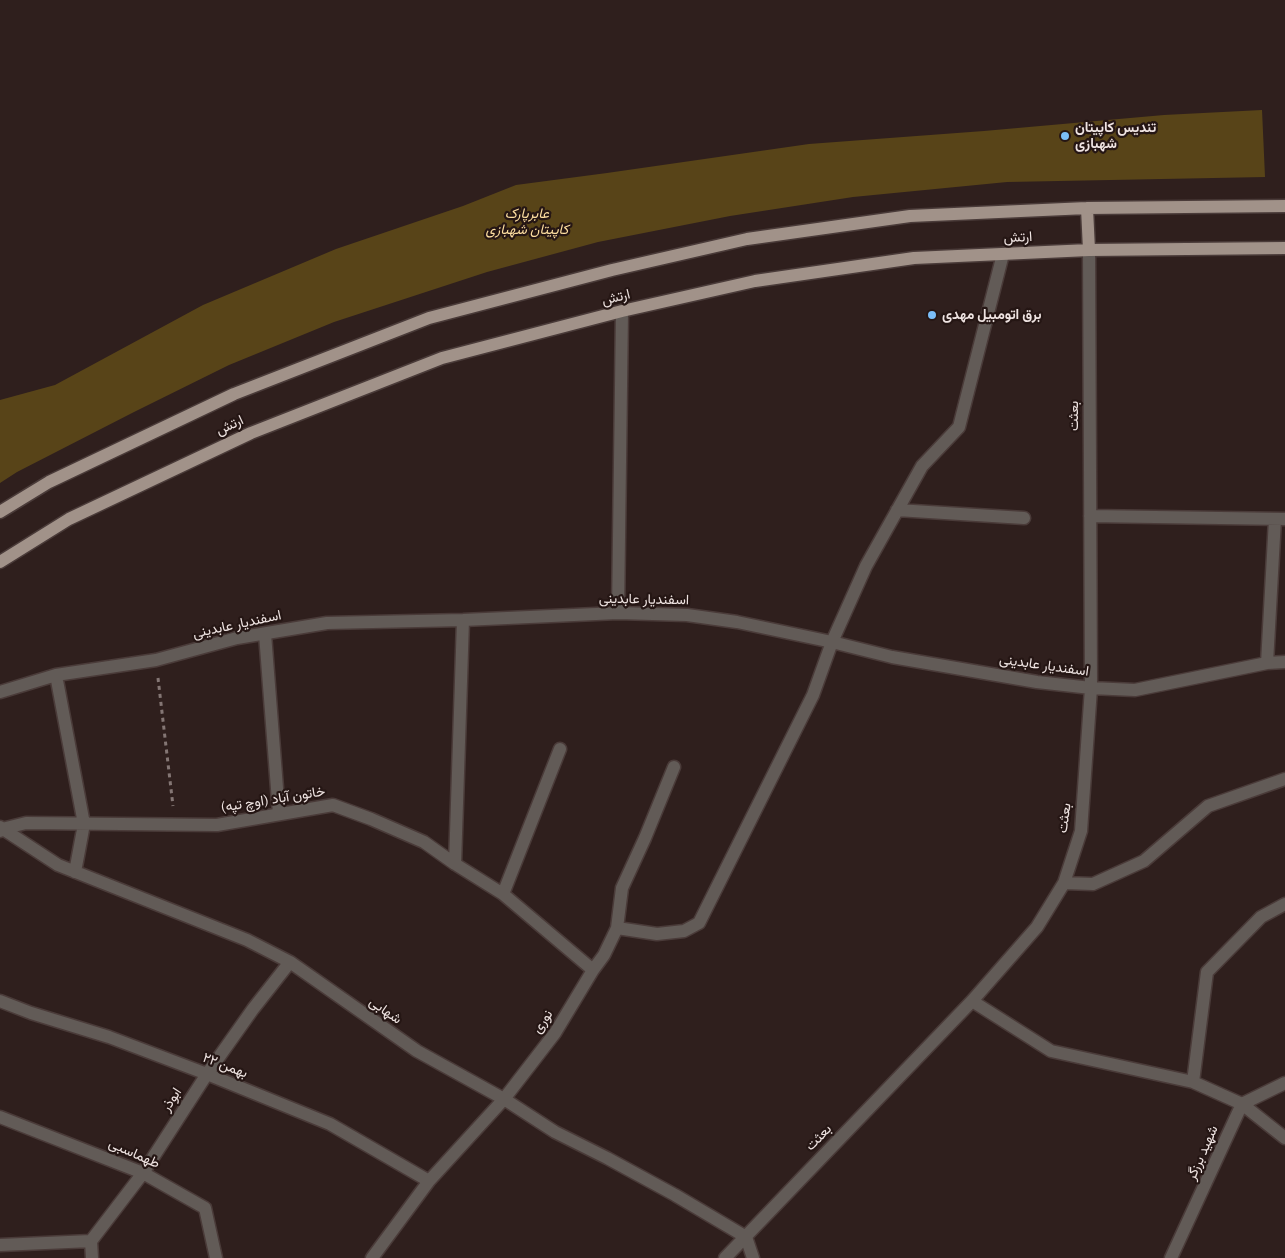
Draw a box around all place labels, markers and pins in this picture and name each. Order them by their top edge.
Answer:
place label: تندیس کاپیتان شهبازی [1075,120,1156,152]
marker: تندیس کاپیتان شهبازی [1059,130,1071,142]
place label: برق اتومبیل مهدی [942,307,1042,323]
marker: برق اتومبیل مهدی [926,309,938,321]

